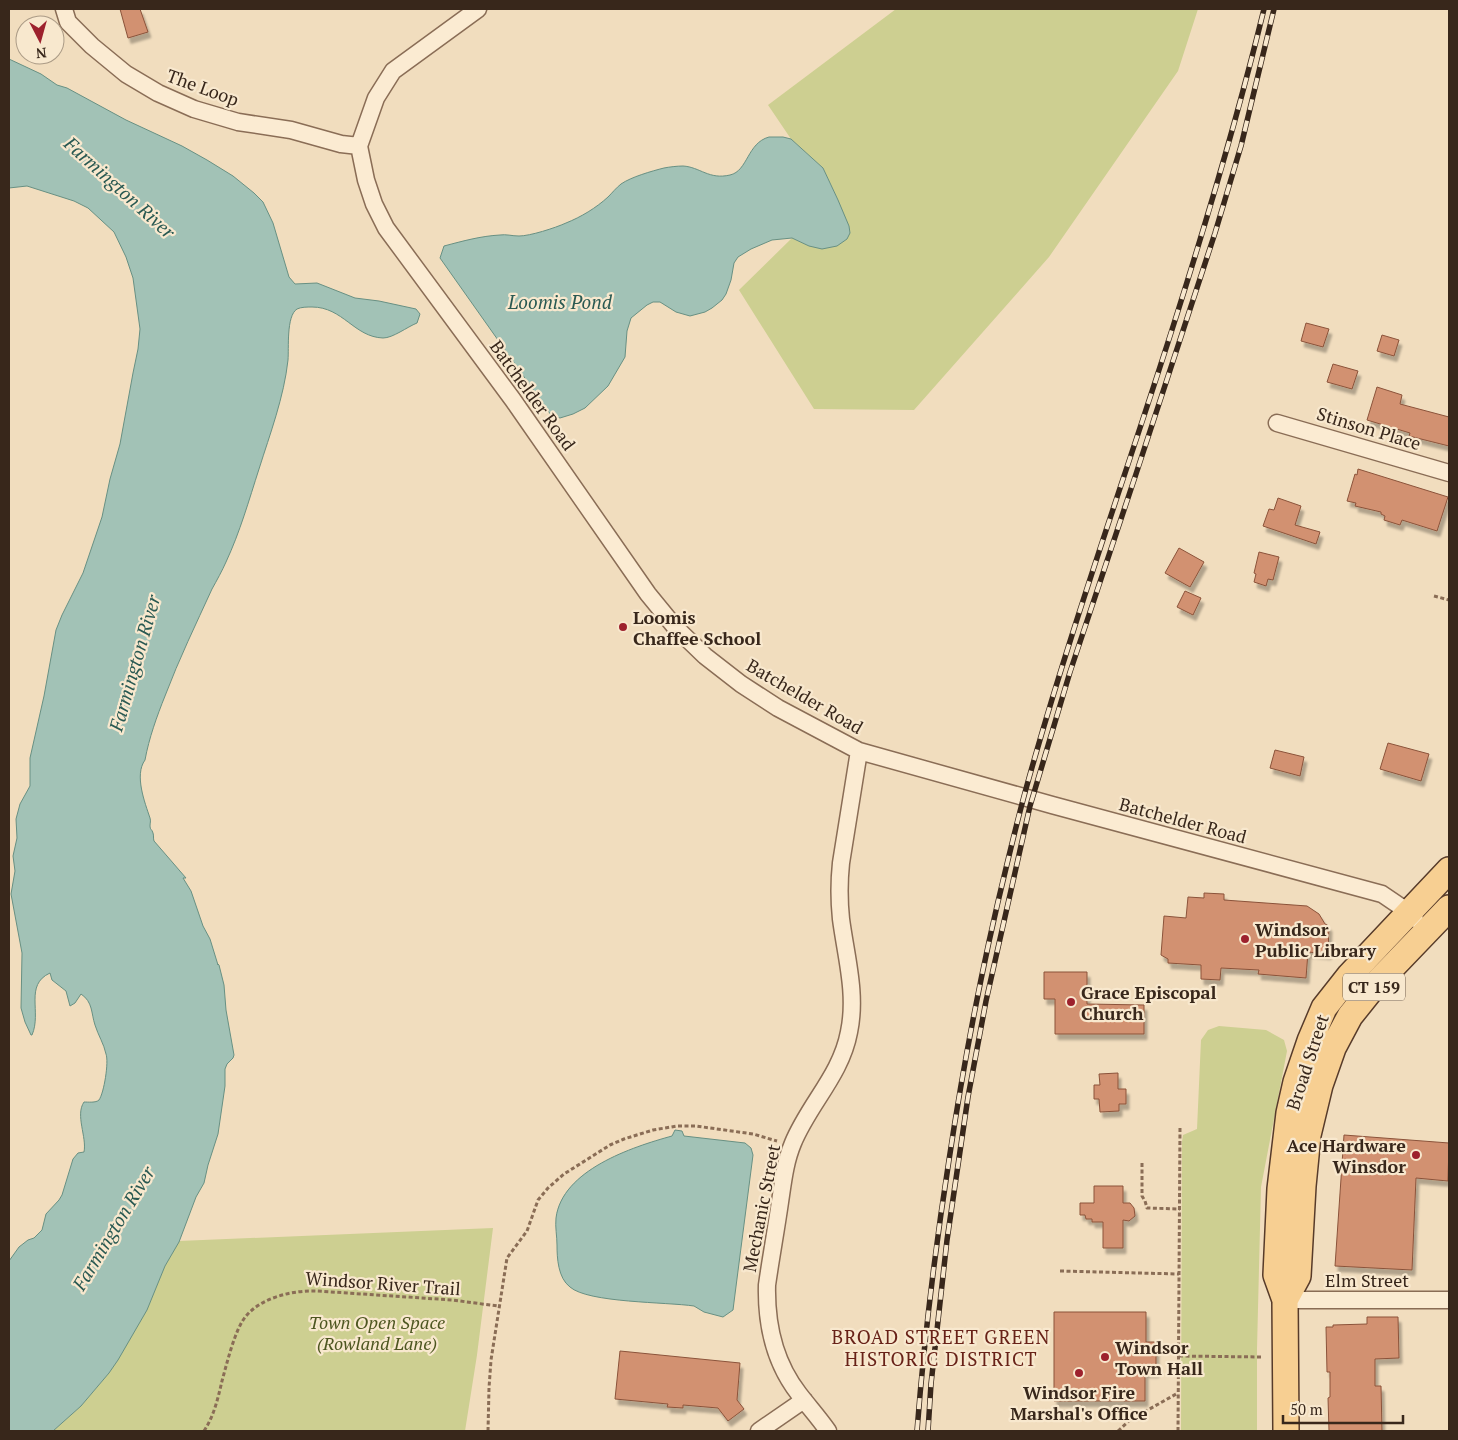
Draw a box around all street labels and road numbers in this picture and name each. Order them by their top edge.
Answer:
street label: The Loop [164,63,242,111]
street label: Batchelder Road [485,335,581,455]
street label: Stinson Place [1314,401,1424,455]
street label: Batchelder Road [742,653,868,739]
street label: Batchelder Road [1117,791,1249,849]
road number: CT 159 [1343,974,1405,1000]
street label: Broad Street [1280,1011,1334,1113]
street label: Mechanic Street [737,1142,785,1274]
street label: Windsor River Trail [305,1266,461,1300]
street label: Elm Street [1325,1268,1409,1292]

